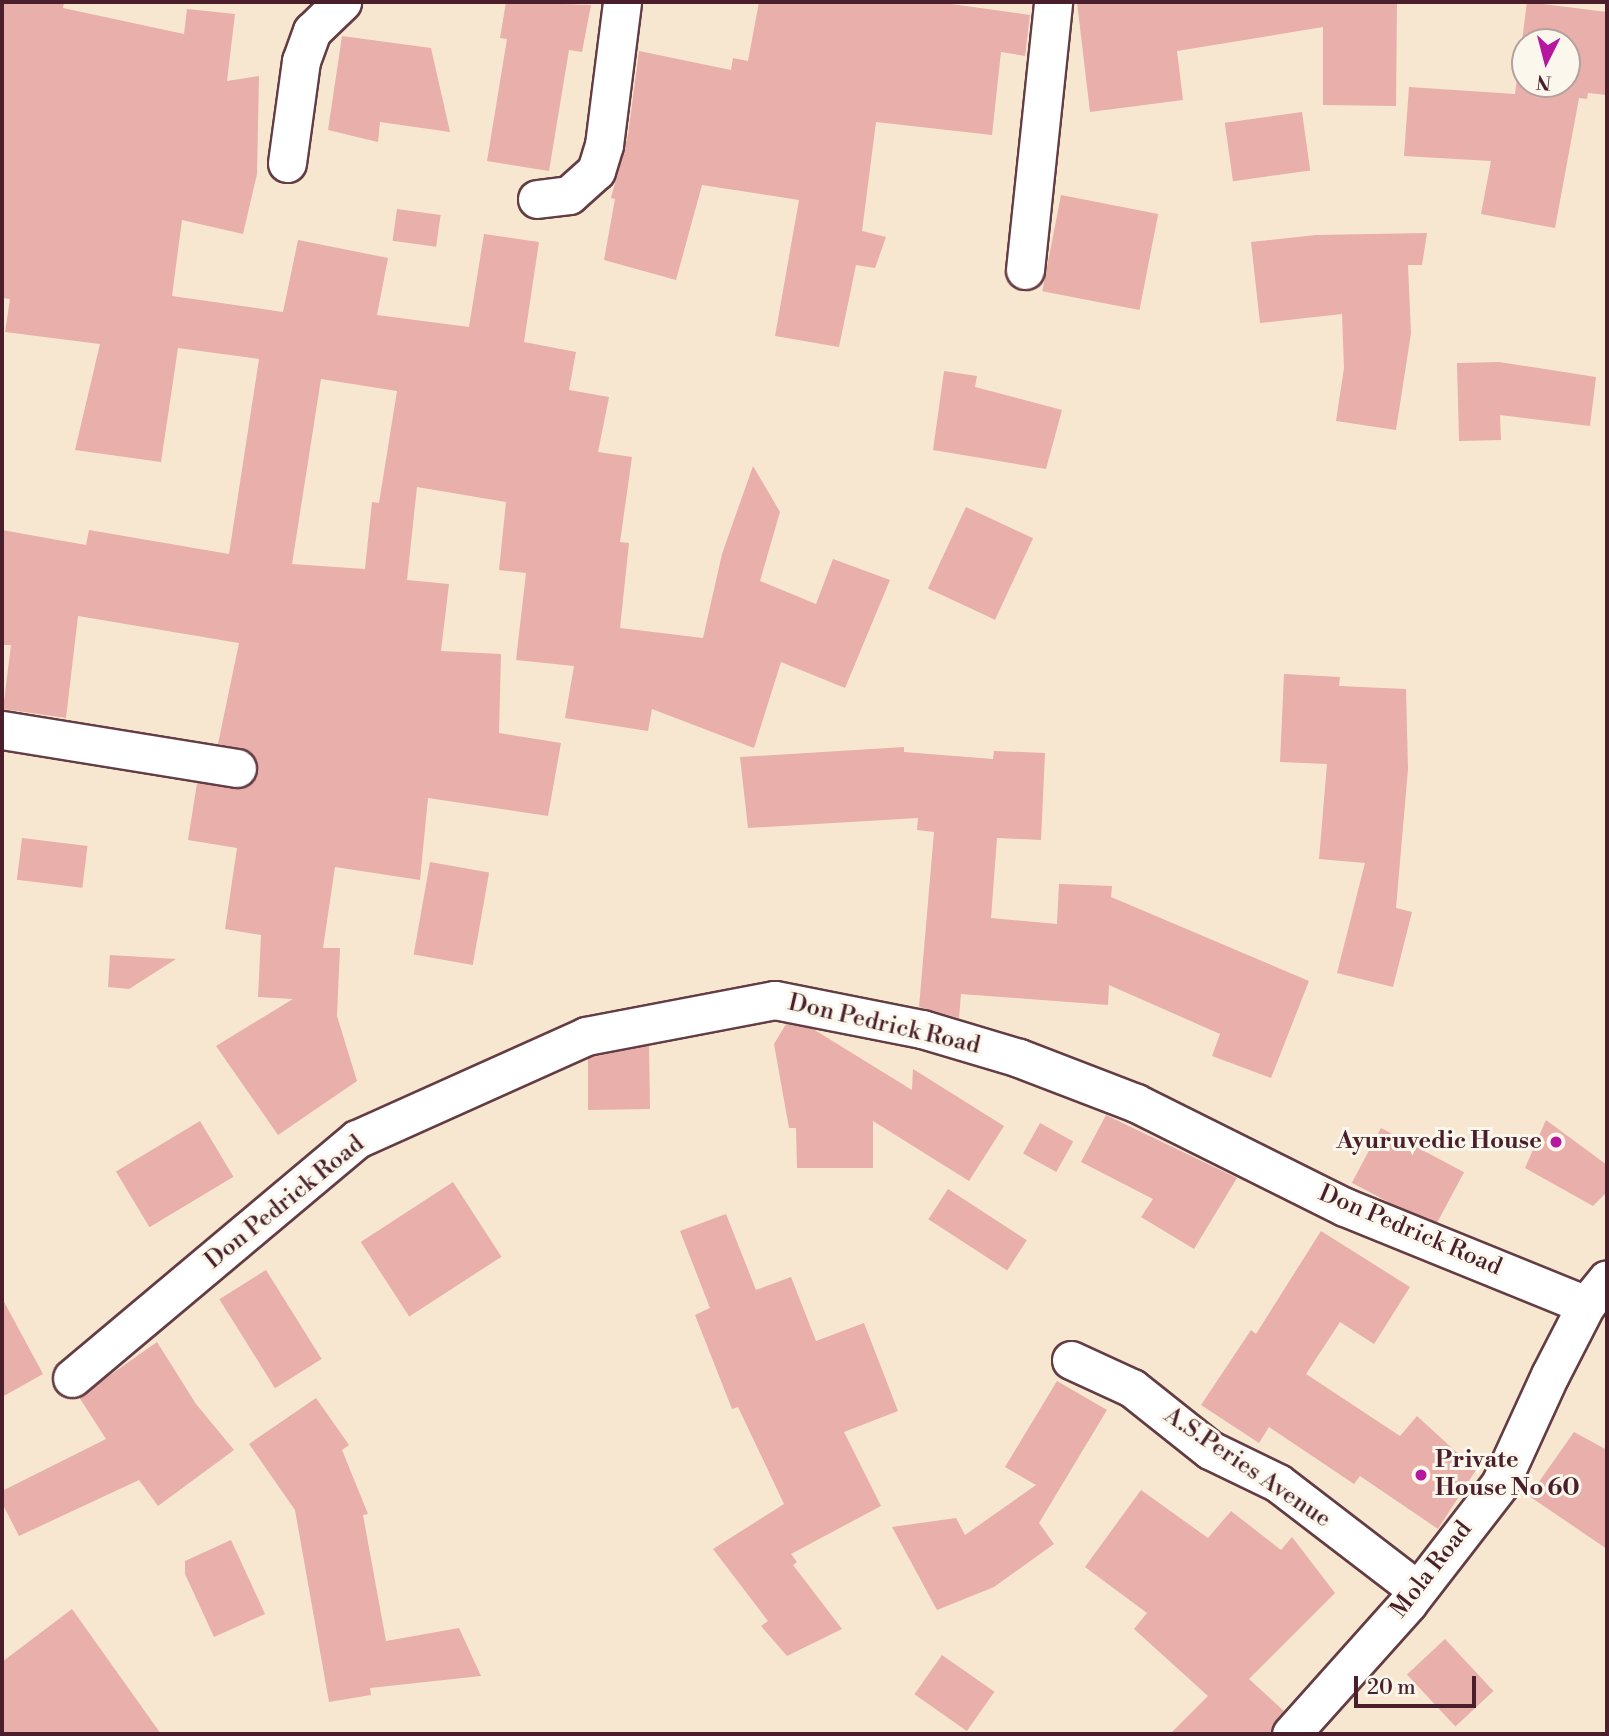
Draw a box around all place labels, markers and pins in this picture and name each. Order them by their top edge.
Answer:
place label: Ayuruvedic House [1336,1128,1542,1156]
marker: Ayuruvedic House [1548,1134,1564,1150]
place label: Private House No 60 [1435,1447,1580,1503]
marker: Private House No 60 [1413,1467,1429,1483]

